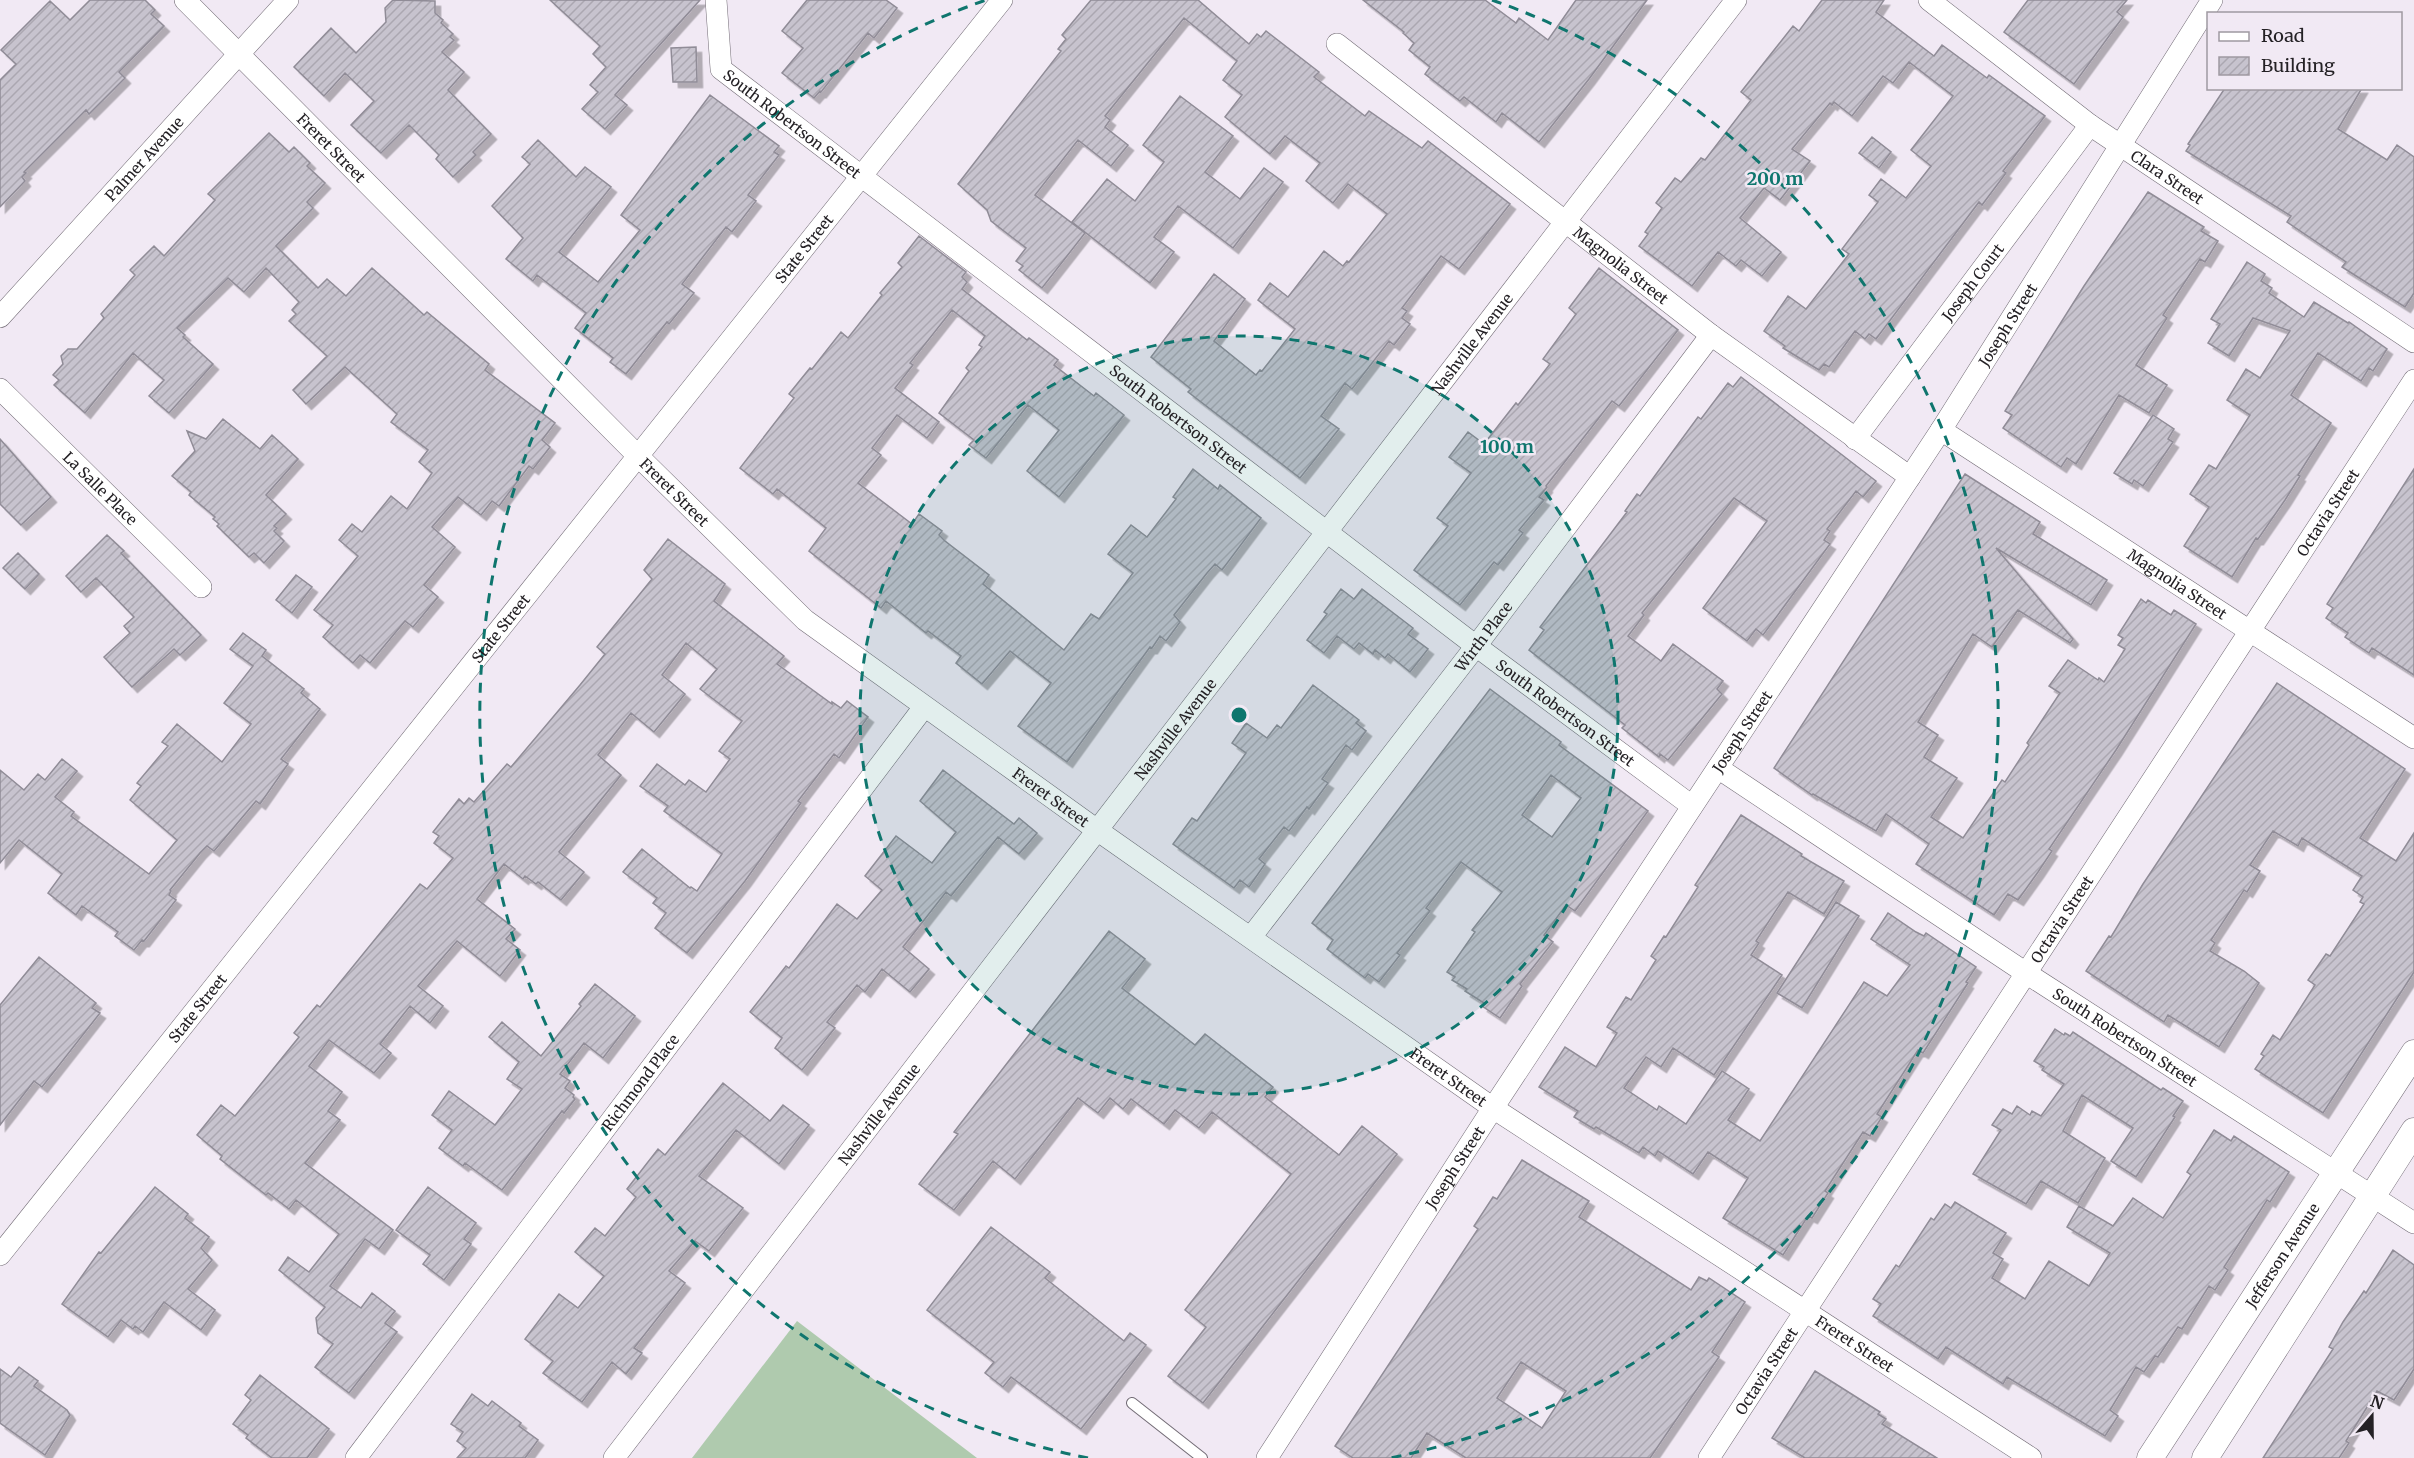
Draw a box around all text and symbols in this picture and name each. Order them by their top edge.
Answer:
legend [2207,12,2402,90]
text: Road [2261,24,2305,47]
text: Building [2261,54,2335,77]
street label: South Robertson Street [720,65,865,182]
street label: Freret Street [293,109,370,186]
street label: Palmer Avenue [101,112,187,205]
street label: Clara Street [2127,146,2208,208]
text: 200 m [1747,167,1803,190]
street label: State Street [770,210,837,287]
street label: Magnolia Street [1570,222,1672,308]
street label: Joseph Court [1937,239,2008,325]
street label: Joseph Street [1974,279,2041,370]
street label: Nashville Avenue [1426,289,1517,398]
street label: South Robertson Street [1106,360,1251,477]
text: 100 m [1480,435,1534,458]
street label: La Salle Place [59,447,142,529]
street label: Freret Street [636,454,713,530]
street label: Octavia Street [2292,465,2363,560]
street label: Magnolia Street [2124,545,2231,623]
street label: State Street [467,590,534,666]
street label: Wirth Place [1450,597,1516,676]
street label: South Robertson Street [1493,655,1639,770]
street label: Nashville Avenue [1130,674,1220,783]
street label: Joseph Street [1707,687,1776,777]
centre of rings [1229,705,1249,725]
street label: Freret Street [1009,763,1093,831]
street label: Octavia Street [2026,872,2097,966]
street label: State Street [164,970,230,1046]
street label: South Robertson Street [2049,983,2201,1090]
street label: Richmond Place [597,1030,683,1134]
street label: Freret Street [1406,1043,1491,1110]
street label: Nashville Avenue [834,1059,924,1169]
street label: Joseph Street [1421,1122,1488,1213]
street label: Jefferson Avenue [2241,1199,2323,1312]
street label: Freret Street [1812,1311,1898,1376]
street label: Octavia Street [1730,1324,1801,1418]
north arrow [2342,1386,2402,1446]
text: N [2368,1390,2387,1414]

